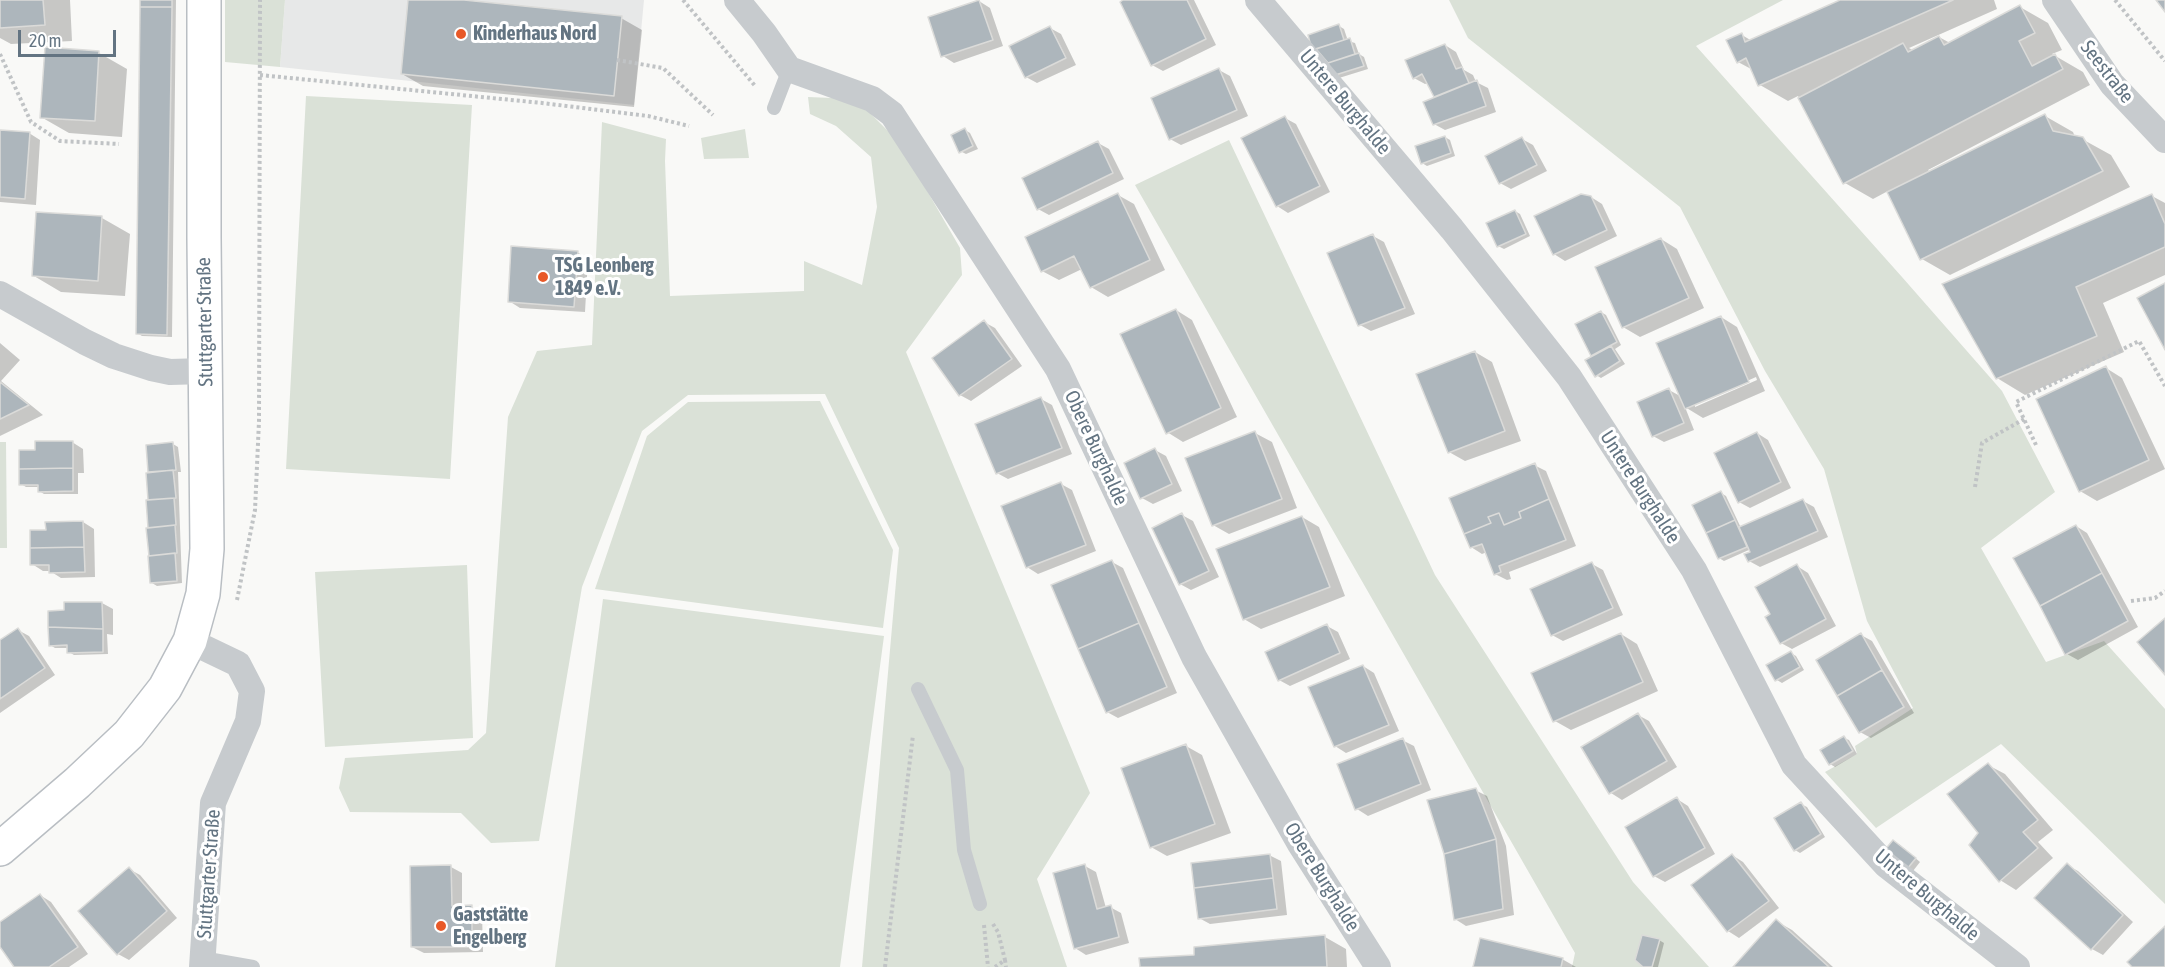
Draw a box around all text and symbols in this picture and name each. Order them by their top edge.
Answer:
scale bar [21,18,118,56]
place label: Kinderhaus Nord [473,22,597,46]
marker: Kinderhaus Nord [454,27,468,41]
text: 20 m [29,30,61,51]
street label: Seestraße [2075,36,2139,108]
street label: Untere Burghalde [1294,45,1396,159]
place label: TSG Leonberg 1849 e.V. [555,254,654,301]
street label: Stuttgarter Straße [192,257,218,387]
marker: TSG Leonberg 1849 e.V. [536,270,550,284]
street label: Obere Burghalde [1059,387,1133,509]
street label: Untere Burghalde [1595,426,1685,548]
street label: Stuttgarter Straße [193,809,225,939]
street label: Obere Burghalde [1279,818,1365,936]
street label: Untere Burghalde [1870,844,1984,946]
place label: Gaststätte Engelberg [453,903,528,950]
marker: Gaststätte Engelberg [434,919,448,933]

